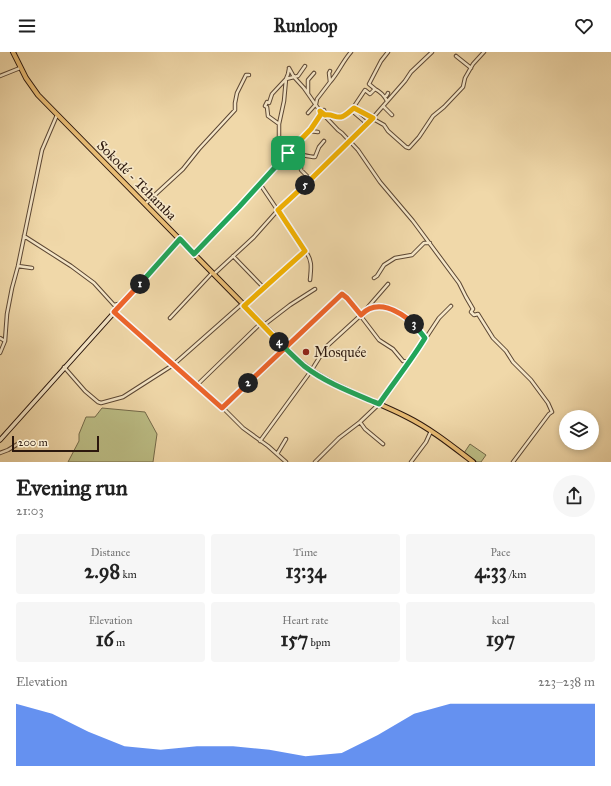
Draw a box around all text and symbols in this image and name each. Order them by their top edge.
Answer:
icon: menu [16,15,38,37]
text: Runloop [273,15,338,37]
icon: heart [573,15,595,37]
pin [271,136,305,170]
street label: Sokodé - Tchamba [93,137,180,224]
icon: arrive [277,142,299,164]
pin: 5 [295,175,315,195]
text: 5 [302,178,308,191]
pin: 1 [130,274,150,294]
text: 1 [138,277,142,290]
pin: 3 [404,314,424,334]
text: 3 [412,317,416,330]
pin: 4 [269,332,289,352]
text: 4 [276,335,282,348]
place label: Mosquée [314,344,367,362]
marker: Mosquée [301,347,311,357]
pin: 2 [238,373,258,393]
text: 2 [245,376,251,389]
map controls [559,410,599,450]
button: layers [559,410,599,450]
scale bar [12,434,99,453]
text: 200 m [18,436,48,449]
text: Evening run [16,474,128,501]
button: share [553,475,595,517]
text: 21:03 [16,503,44,519]
text: Distance [91,546,130,559]
text: Time [293,546,318,559]
text: Pace [491,546,510,559]
text: 2.98 [84,559,120,583]
text: 13:34 [285,559,326,583]
text: 4:33 [475,559,507,583]
text: km [120,568,137,581]
text: /km [507,568,526,581]
text: Elevation [89,614,132,627]
text: Heart rate [282,614,329,627]
text: kcal [492,614,509,627]
text: 16 [96,627,114,651]
text: 157 [280,627,308,651]
text: 197 [486,627,515,651]
text: m [114,636,125,649]
text: bpm [308,636,331,649]
text: Elevation [16,674,68,690]
text: 223–238 m [538,674,595,690]

